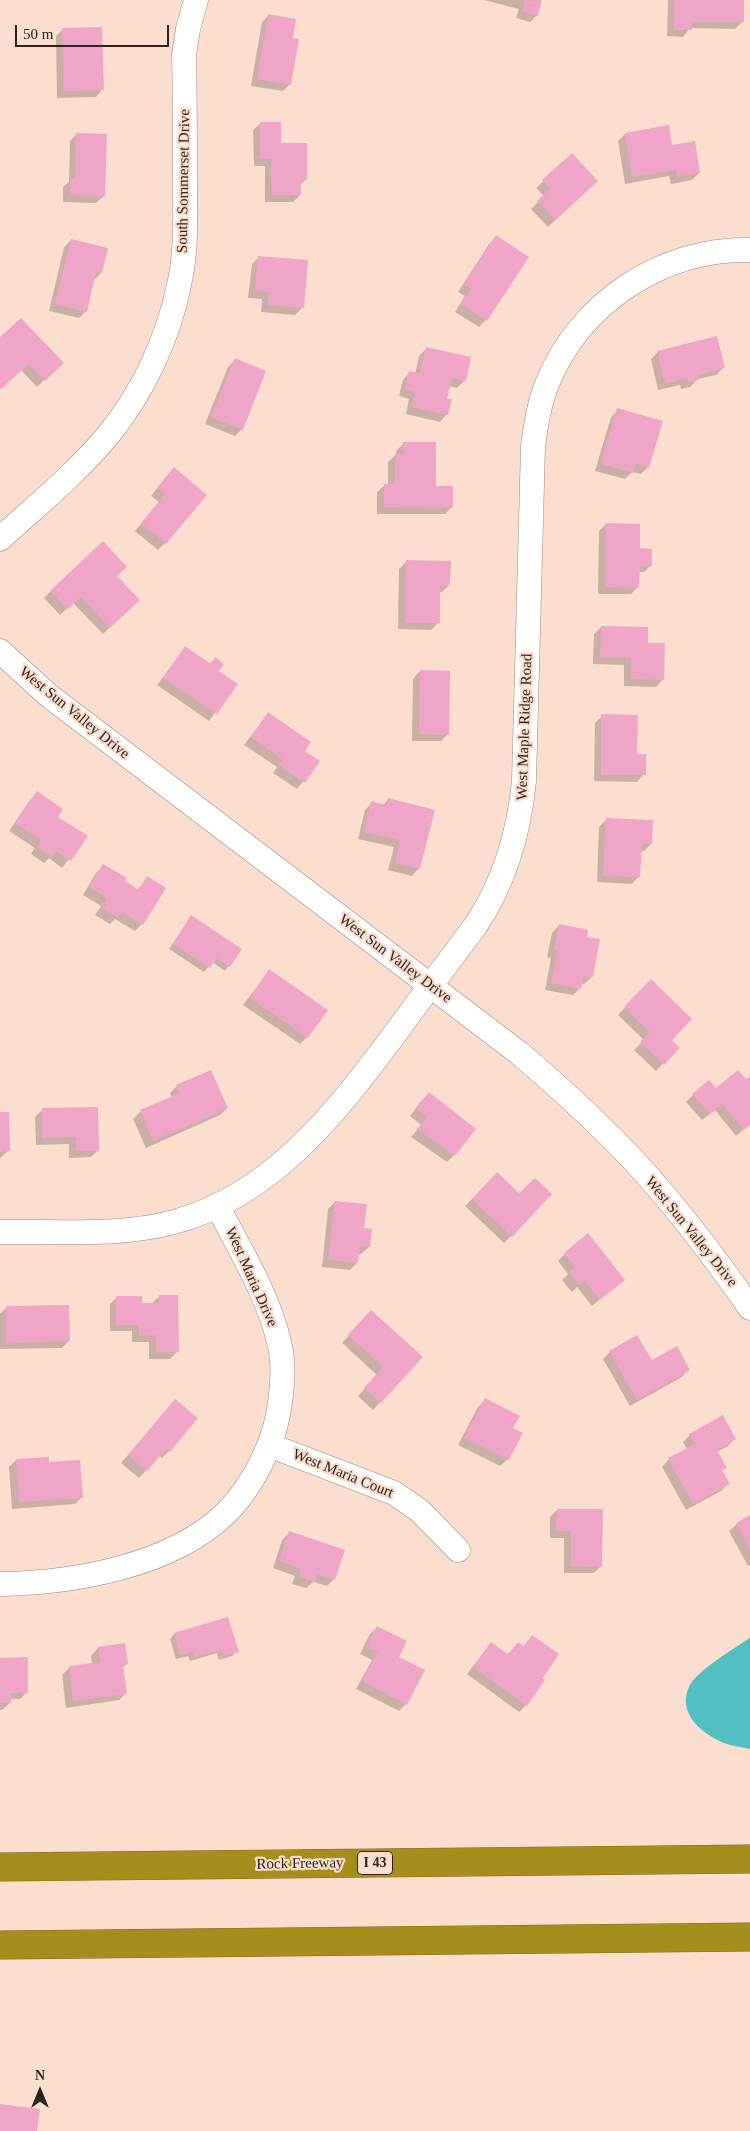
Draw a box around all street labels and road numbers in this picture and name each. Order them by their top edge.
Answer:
street label: South Sommerset Drive [174,109,194,253]
street label: West Maple Ridge Road [513,653,537,801]
street label: West Sun Valley Drive [15,663,133,763]
street label: West Sun Valley Drive [335,911,455,1007]
street label: West Sun Valley Drive [641,1173,741,1291]
street label: West Maria Drive [221,1224,281,1330]
street label: West Maria Court [290,1446,396,1502]
road number: I 43 [358,1852,392,1875]
street label: Rock Freeway [256,1854,344,1874]

